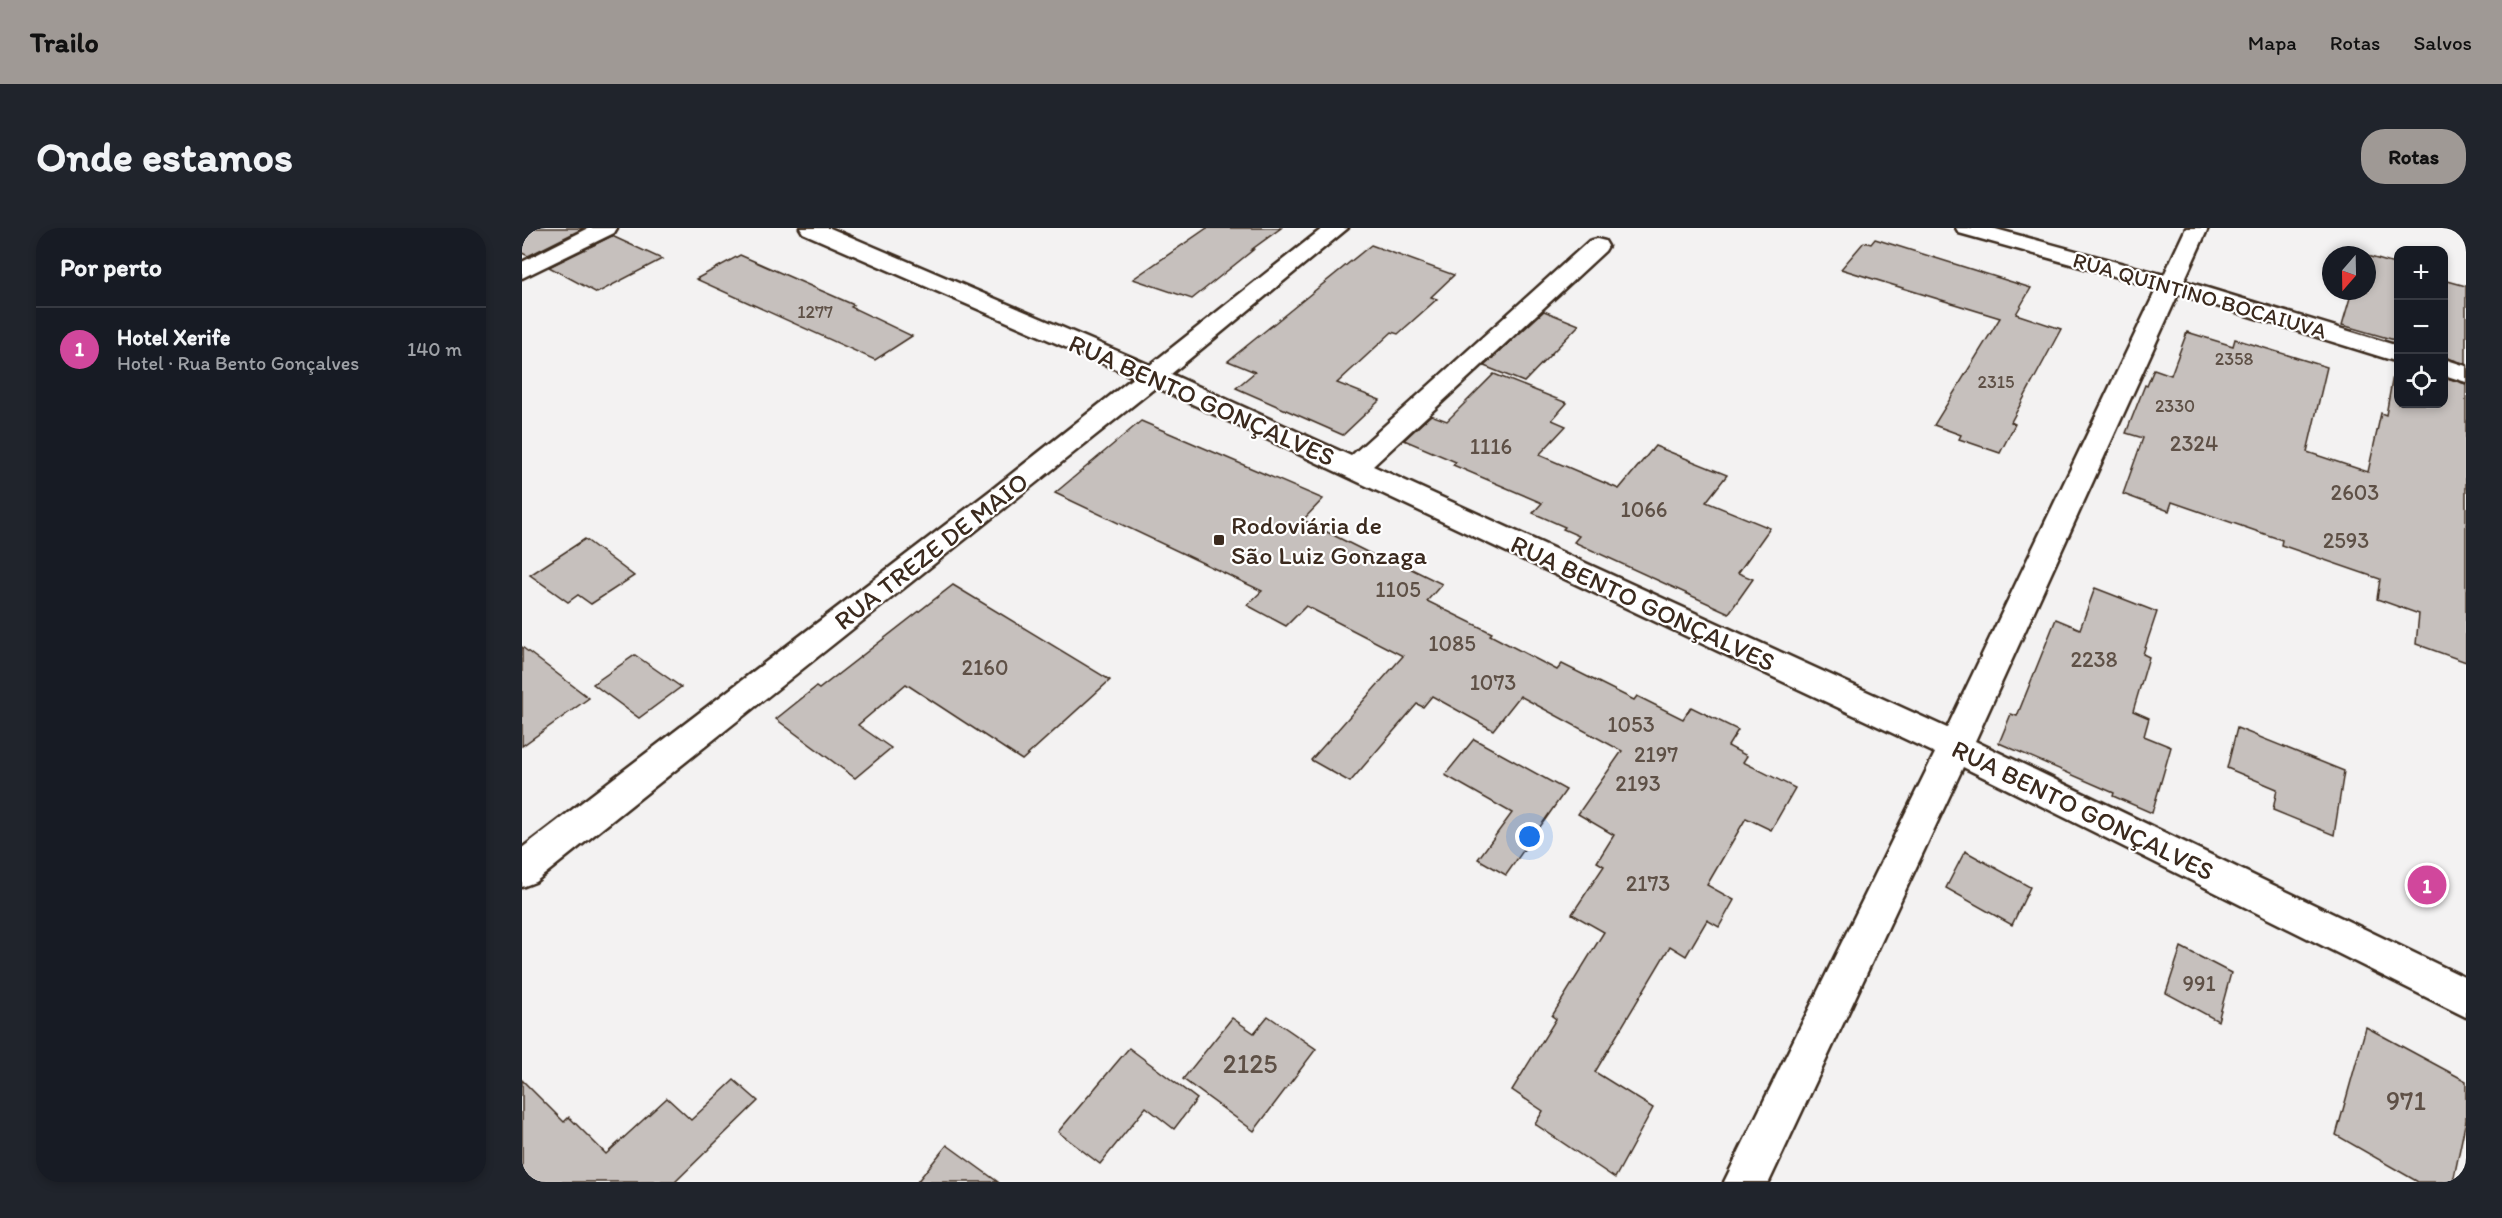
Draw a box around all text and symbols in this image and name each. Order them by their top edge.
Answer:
text: Trailo [30,25,99,59]
text: Mapa [2248,30,2297,55]
text: Rotas [2330,30,2380,55]
text: Salvos [2413,30,2472,55]
button: Rotas [2361,129,2466,184]
text: Onde estamos [36,131,293,182]
street label: RUA QUINTINO BOCAIUVA [2070,246,2330,345]
north arrow [2322,246,2376,300]
map controls [2394,246,2448,408]
button: + [2394,246,2448,300]
text: Por perto [60,251,162,283]
button: − [2394,300,2448,354]
house number: 1277 [797,301,833,323]
text: Hotel Xerife [117,324,230,351]
street label: RUA BENTO GONÇALVES [1064,327,1340,473]
text: 1 [75,337,84,361]
text: 140 m [407,337,462,361]
house number: 2358 [2215,348,2253,370]
text: Hotel · Rua Bento Gonçalves [117,351,359,375]
button: locate [2394,354,2448,408]
house number: 2315 [1977,371,2015,393]
house number: 2330 [2155,395,2195,417]
house number: 2324 [2170,430,2218,457]
house number: 1116 [1470,433,1512,460]
street label: RUA TREZE DE MAIO [827,465,1035,637]
house number: 2603 [2331,479,2379,506]
house number: 1066 [1620,496,1668,523]
place label: Rodoviária de São Luiz Gonzaga [1231,509,1427,571]
house number: 2593 [2323,527,2369,554]
street label: RUA BENTO GONÇALVES [1506,528,1780,678]
marker: Rodoviária de São Luiz Gonzaga [1212,533,1226,547]
house number: 1105 [1375,576,1421,603]
house number: 1085 [1428,630,1476,657]
house number: 2238 [2070,646,2118,673]
house number: 2160 [962,654,1008,681]
house number: 1073 [1470,669,1516,696]
house number: 1053 [1607,711,1655,738]
street label: RUA BENTO GONÇALVES [1947,733,2219,887]
house number: 2197 [1634,741,1678,768]
house number: 2193 [1615,770,1661,797]
your location [1515,822,1544,851]
pin: 1 [2408,862,2446,908]
house number: 2173 [1626,870,1670,897]
house number: 991 [2182,970,2216,997]
house number: 2125 [1222,1047,1278,1080]
house number: 971 [2386,1084,2426,1117]

